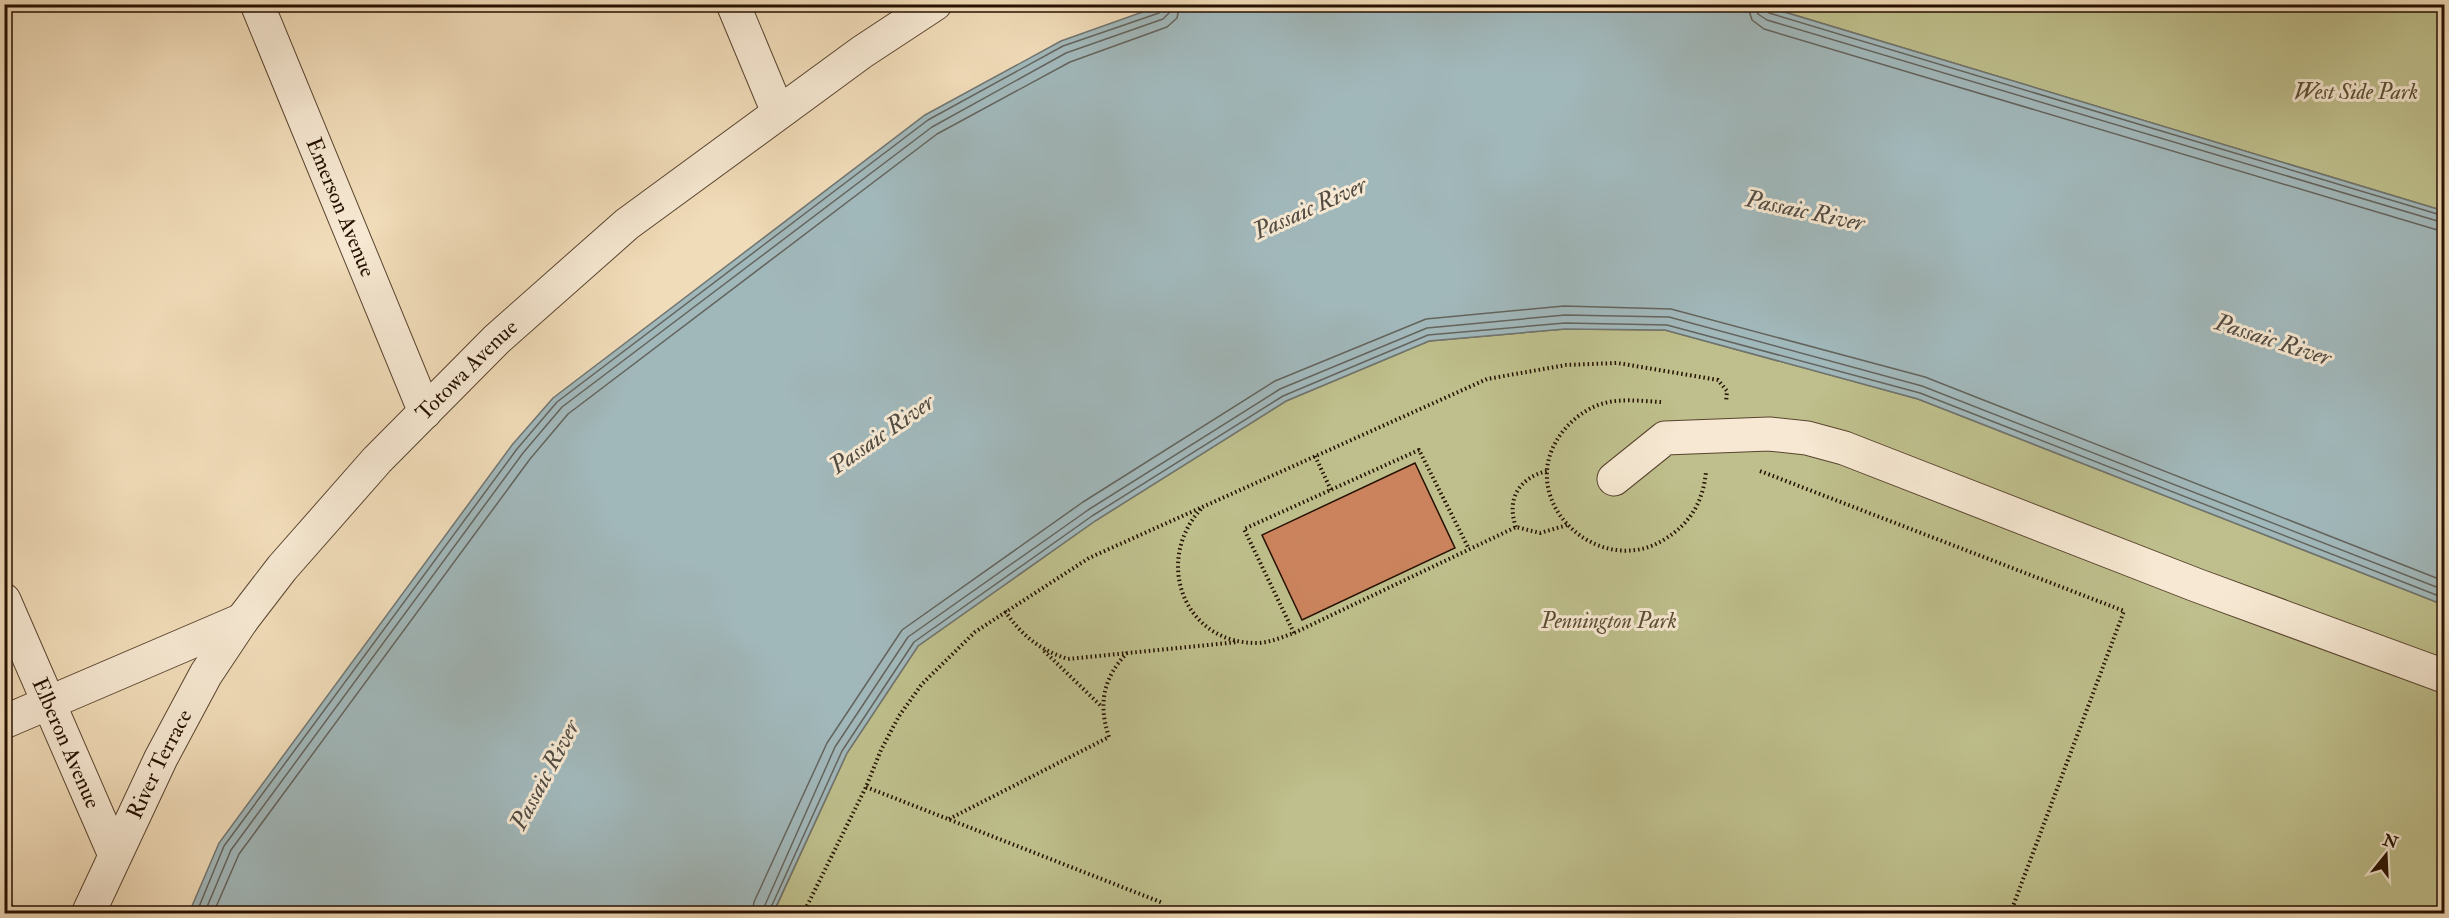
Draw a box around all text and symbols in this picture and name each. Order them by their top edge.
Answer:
park label: West Side Park [2294,78,2418,106]
street label: Emerson Avenue [300,134,382,281]
water label: Passaic River [1248,169,1372,247]
water label: Passaic River [1742,183,1868,239]
water label: Passaic River [2210,306,2336,374]
street label: Totowa Avenue [410,313,523,427]
water label: Passaic River [823,386,941,482]
park label: Pennington Park [1540,607,1677,635]
street label: Elberon Avenue [25,673,107,813]
street label: River Terrace [120,704,199,824]
water label: Passaic River [502,713,588,836]
north arrow [2356,825,2416,885]
text: N [2379,830,2401,854]

